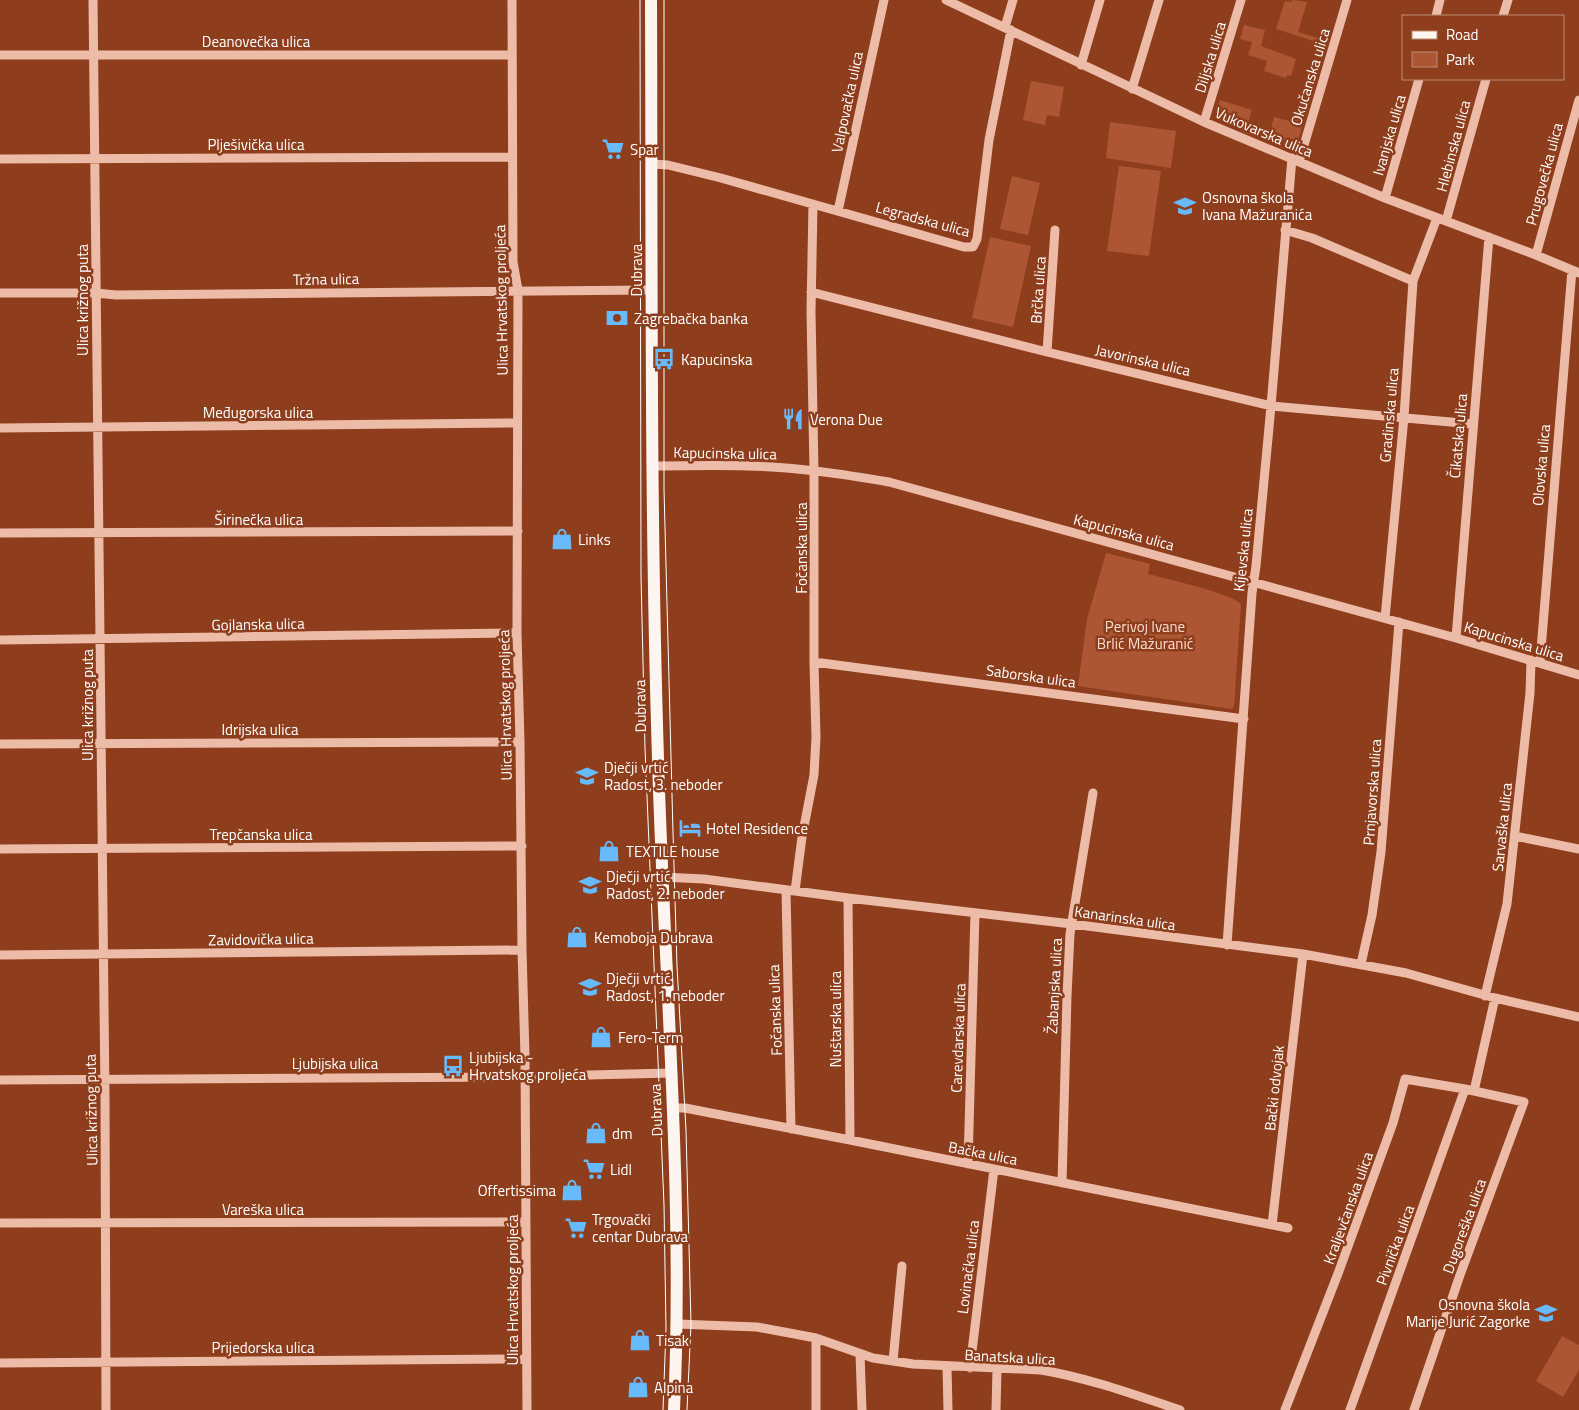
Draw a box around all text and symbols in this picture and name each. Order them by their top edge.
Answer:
legend [1402,15,1564,80]
street label: Diljska ulica [1188,18,1232,95]
text: Road [1446,23,1478,46]
street label: Okučanska ulica [1284,25,1336,129]
street label: Deanovečka ulica [202,30,311,53]
text: Park [1446,48,1475,71]
street label: Valpovačka ulica [825,49,869,155]
street label: Ivanjska ulica [1366,91,1412,178]
street label: Hlebinska ulica [1430,97,1476,194]
street label: Vukovarska ulica [1211,101,1317,163]
street label: Prugovečka ulica [1519,120,1569,228]
street label: Plješivička ulica [207,133,305,156]
supermarket icon: Spar [600,136,626,162]
place label: Spar [630,138,659,161]
place label: Osnovna škola Ivana Mažuranića [1202,186,1313,226]
school or university icon: Osnovna škola Ivana Mažuranića [1172,193,1198,219]
street label: Legradska ulica [873,195,973,243]
street label: Ulica Hrvatskog proljeća [488,224,514,376]
street label: Dubrava [625,243,648,296]
street label: Ulica križnog puta [71,244,94,356]
street label: Brčka ulica [1024,255,1052,324]
street label: Tržna ulica [293,267,360,291]
bank icon: Zagrebačka banka [604,305,630,331]
place label: Zagrebačka banka [634,307,748,330]
street label: Javorinska ulica [1093,338,1193,382]
bus stop icon: Kapucinska [651,346,677,372]
place label: Kapucinska [681,348,753,371]
street label: Gradinska ulica [1373,366,1405,463]
street label: Čikatska ulica [1443,392,1473,479]
street label: Međugorska ulica [203,401,314,424]
restaurant icon: Verona Due [780,406,806,432]
place label: Verona Due [810,408,883,431]
street label: Olovska ulica [1526,423,1556,507]
street label: Kapucinska ulica [673,441,777,465]
street label: Fočanska ulica [790,502,813,594]
street label: Kapucinska ulica [1071,507,1177,557]
street label: Kijevska ulica [1227,507,1259,593]
street label: Širinečka ulica [215,508,304,531]
shop icon: Links [549,526,575,552]
place label: Links [578,528,611,551]
street label: Gojlanska ulica [211,612,305,636]
park label: Perivoj Ivane Brlić Mažuranić [1097,615,1193,655]
street label: Kapucinska ulica [1461,615,1567,667]
street label: Ulica Hrvatskog proljeća [492,629,518,781]
street label: Ulica križnog puta [76,649,99,761]
street label: Saborska ulica [985,658,1078,694]
street label: Dubrava [628,679,652,733]
street label: Idrijska ulica [221,718,299,741]
street label: Prnjavorska ulica [1357,737,1387,846]
place label: Dječji vrtić Radost, 3. neboder [604,756,723,796]
school or university icon: Dječji vrtić Radost, 3. neboder [574,763,600,789]
street label: Sarvaška ulica [1486,781,1518,873]
hotel icon: Hotel Residence [677,815,703,841]
place label: Hotel Residence [706,817,808,840]
street label: Trepčanska ulica [210,823,313,846]
shop icon: TEXTILE house [596,838,622,864]
place label: TEXTILE house [626,840,719,863]
place label: Dječji vrtić Radost, 2. neboder [606,865,725,905]
school or university icon: Dječji vrtić Radost, 2. neboder [577,872,603,898]
street label: Kanarinska ulica [1073,900,1178,937]
shop icon: Kemoboja Dubrava [564,924,590,950]
place label: Kemoboja Dubrava [594,926,714,949]
street label: Zavidovička ulica [208,927,314,951]
street label: Žabanjska ulica [1040,937,1068,1035]
street label: Fočanska ulica [762,963,788,1056]
place label: Dječji vrtić Radost, 1. neboder [606,967,725,1007]
street label: Nuštarska ulica [824,970,847,1067]
school or university icon: Dječji vrtić Radost, 1. neboder [577,974,603,1000]
street label: Carevdarska ulica [945,982,971,1093]
shop icon: Fero-Term [588,1024,614,1050]
place label: Fero-Term [618,1026,684,1049]
street label: Bački odvojak [1258,1044,1290,1132]
place label: Ljubijska - Hrvatskog proljeća [469,1046,587,1086]
street label: Ljubijska ulica [292,1052,379,1075]
street label: Ulica križnog puta [79,1053,103,1166]
bus stop icon: Ljubijska - Hrvatskog proljeća [440,1053,466,1079]
street label: Dubrava [644,1083,668,1137]
shop icon: dm [583,1120,609,1146]
place label: dm [612,1122,632,1145]
street label: Bačka ulica [946,1135,1020,1171]
street label: Kraljevčanska ulica [1317,1148,1379,1268]
supermarket icon: Lidl [581,1156,607,1182]
place label: Lidl [610,1158,632,1181]
street label: Dugoreška ulica [1436,1175,1492,1277]
shop icon: Offertissima [559,1177,585,1203]
place label: Offertissima [478,1179,556,1202]
street label: Vareška ulica [222,1198,305,1221]
street label: Pivnička ulica [1370,1201,1420,1288]
place label: Trgovački centar Dubrava [592,1208,689,1248]
street label: Ulica Hrvatskog proljeća [501,1214,524,1366]
supermarket icon: Trgovački centar Dubrava [563,1215,589,1241]
street label: Lovinačka ulica [951,1218,985,1315]
place label: Osnovna škola Marije Jurić Zagorke [1406,1293,1530,1333]
school or university icon: Osnovna škola Marije Jurić Zagorke [1533,1300,1559,1326]
shop icon: Tisak [627,1327,653,1353]
place label: Tisak [656,1329,689,1352]
street label: Prijedorska ulica [212,1336,315,1359]
street label: Banatska ulica [964,1343,1057,1371]
shop icon: Alpina [625,1374,651,1400]
place label: Alpina [654,1376,694,1399]

